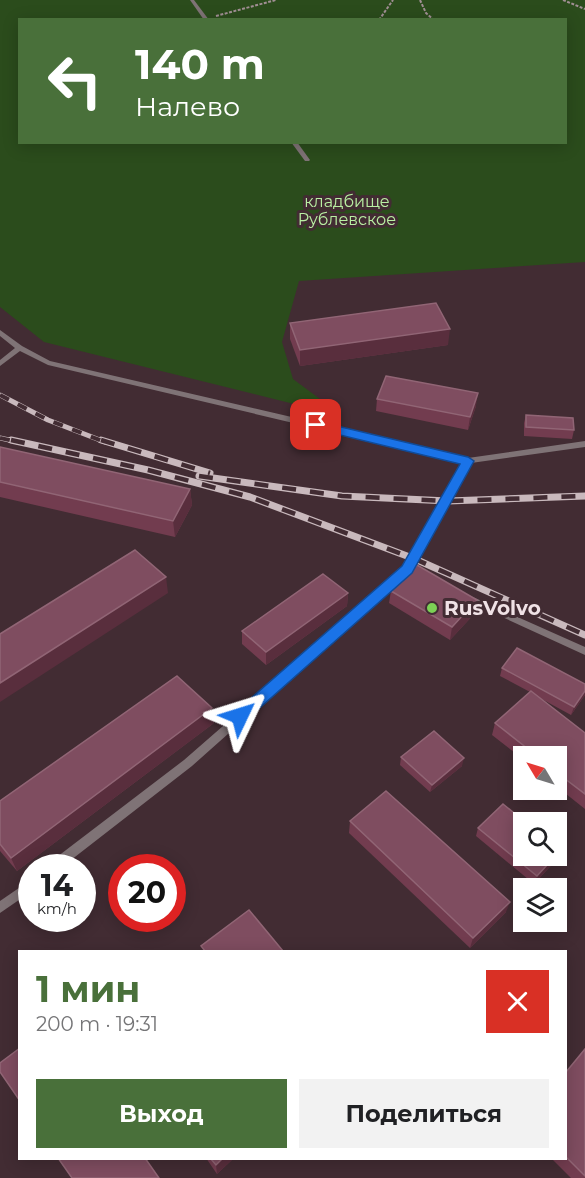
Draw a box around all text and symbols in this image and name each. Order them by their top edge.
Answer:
text: 140 m [135,38,265,90]
icon: left [36,42,114,120]
text: Налево [135,90,240,123]
park label: кладбище Рублевское [298,192,396,229]
pin [290,399,341,450]
icon: arrive [299,408,332,441]
place label: RusVolvo [444,596,541,620]
marker: RusVolvo [425,601,439,615]
position arrow [208,684,272,748]
north arrow [513,746,567,800]
map controls [513,746,567,932]
button: search [513,812,567,866]
speed limit sign: 20 [108,854,186,932]
text: 14 [41,867,73,904]
button: layers [513,878,567,932]
text: km/h [37,899,77,918]
text: 1 мин [36,967,140,1011]
button: close [486,970,549,1033]
text: 200 m · 19:31 [36,1012,158,1036]
button: Выход [36,1079,287,1148]
button: Поделиться [299,1079,549,1148]

